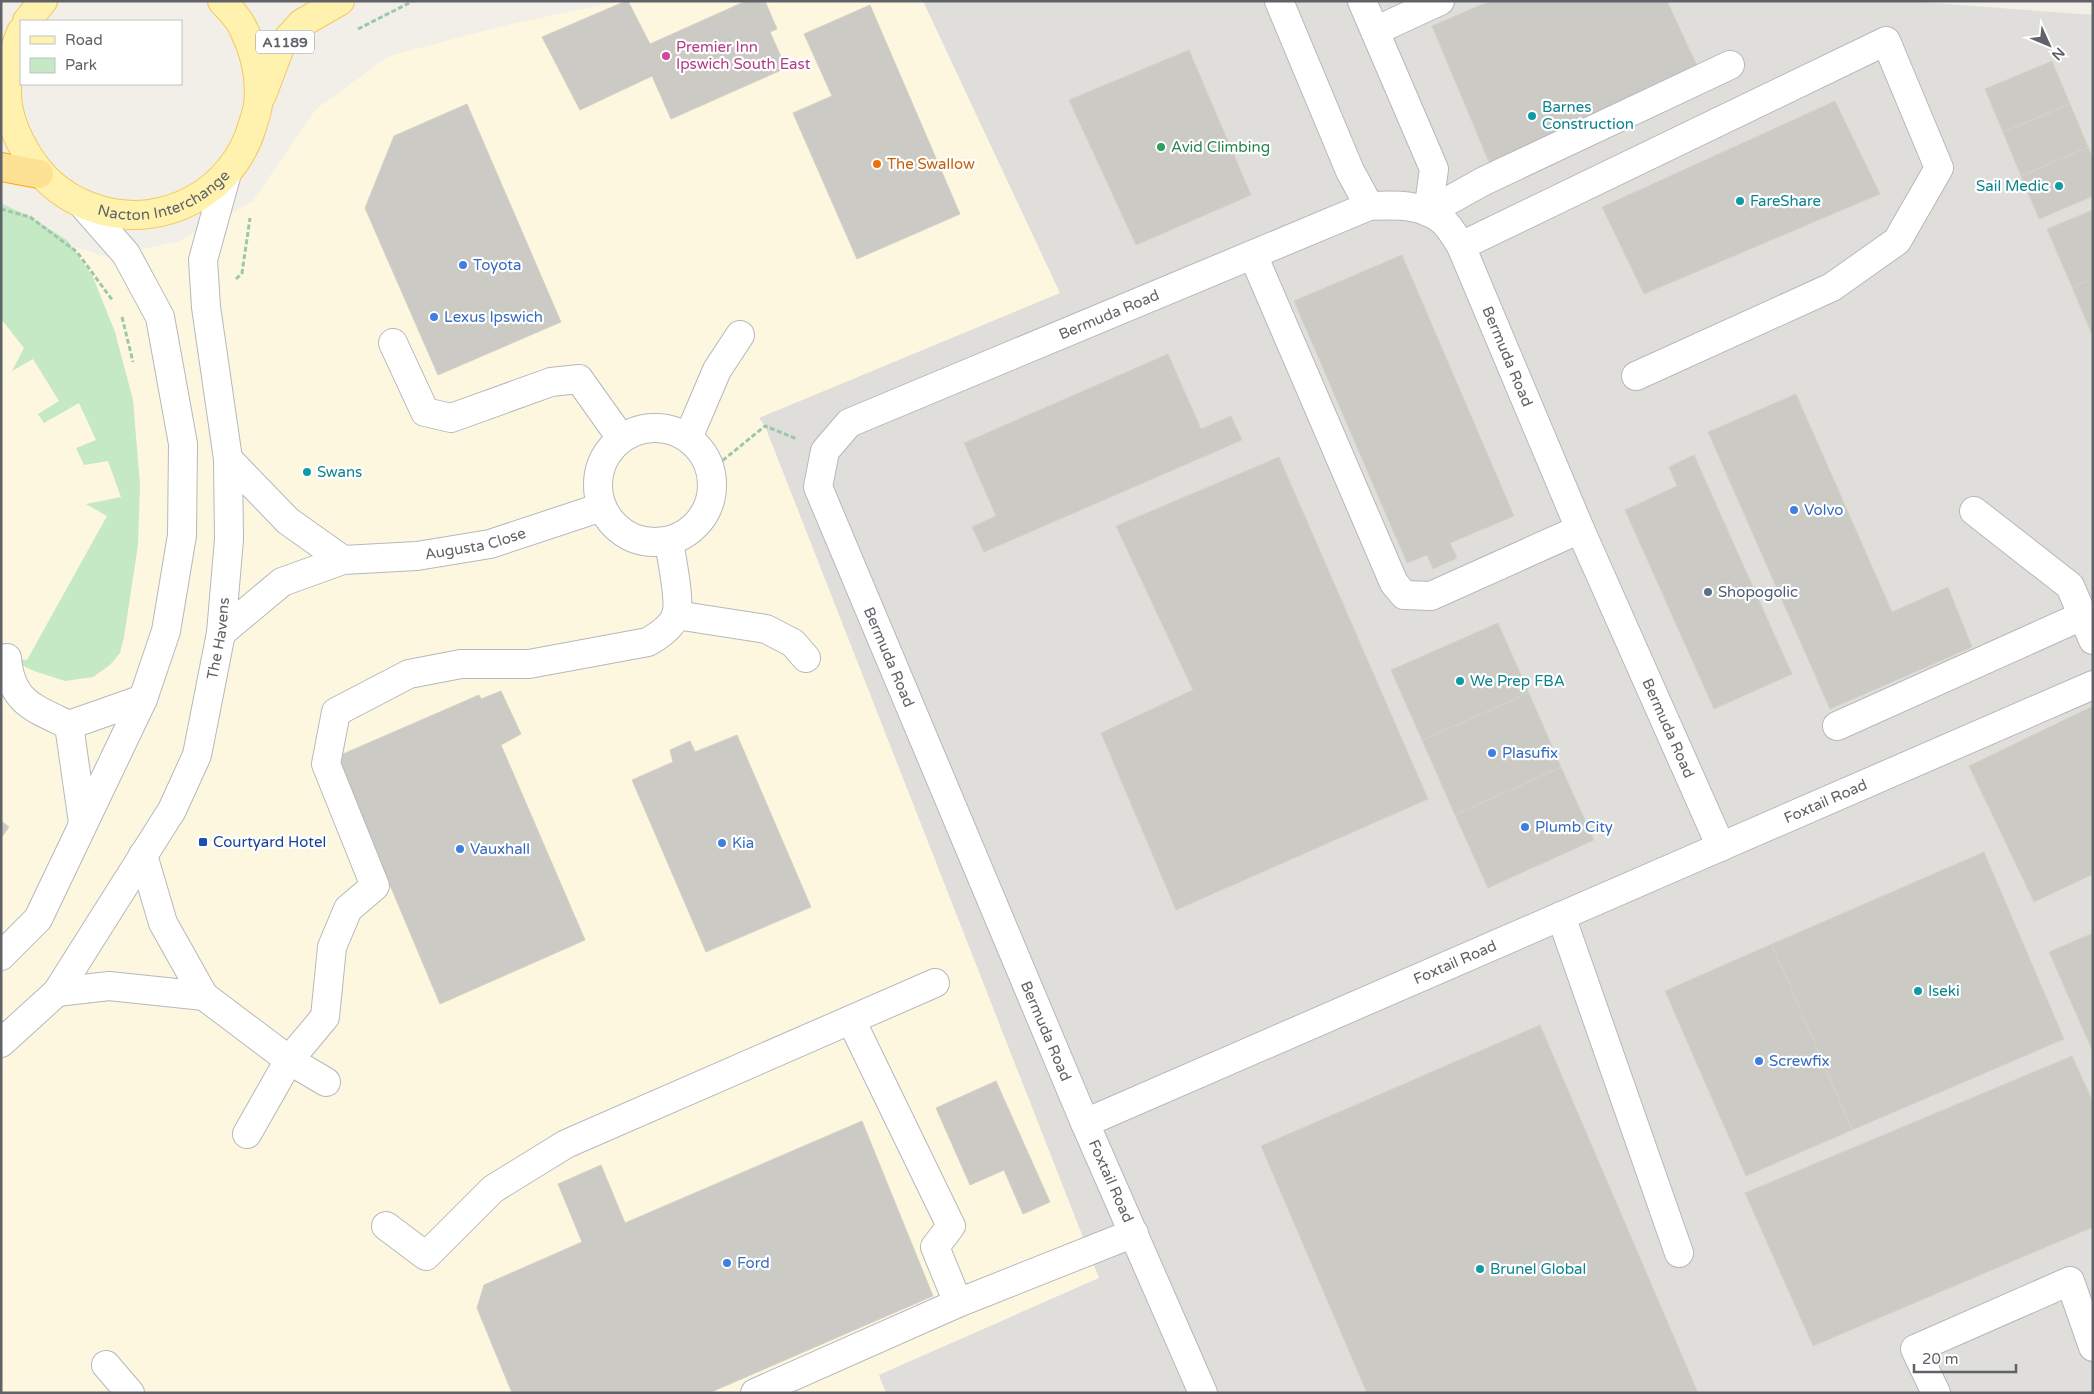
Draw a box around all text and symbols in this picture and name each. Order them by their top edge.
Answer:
legend [20,20,182,85]
north arrow [2024,20,2074,70]
text: Road [65,31,103,49]
road number: A1189 [256,31,314,54]
place label: Premier Inn Ipswich South East [676,38,811,73]
text: N [2048,44,2068,64]
marker: Premier Inn Ipswich South East [660,50,672,62]
text: Park [65,56,97,74]
place label: Barnes Construction [1542,98,1634,133]
marker: Barnes Construction [1526,110,1538,122]
place label: Avid Climbing [1171,138,1270,156]
marker: Avid Climbing [1155,141,1167,153]
place label: The Swallow [887,155,975,173]
marker: The Swallow [871,158,883,170]
street label: Nacton Interchange [96,166,234,224]
place label: Sail Medic [1976,177,2049,195]
marker: Sail Medic [2053,180,2065,192]
place label: FareShare [1750,192,1821,210]
marker: FareShare [1734,195,1746,207]
place label: Toyota [473,256,521,274]
marker: Toyota [457,259,469,271]
street label: Bermuda Road [1056,286,1162,343]
street label: Bermuda Road [1478,304,1536,409]
place label: Lexus Ipswich [444,308,543,326]
marker: Lexus Ipswich [428,311,440,323]
place label: Swans [317,463,362,481]
marker: Swans [301,466,313,478]
place label: Volvo [1804,501,1843,519]
marker: Volvo [1788,504,1800,516]
street label: Augusta Close [423,524,528,564]
place label: Shopogolic [1718,583,1798,601]
marker: Shopogolic [1702,586,1714,598]
street label: The Havens [203,597,233,681]
street label: Bermuda Road [860,604,918,710]
place label: We Prep FBA [1470,672,1565,690]
marker: We Prep FBA [1454,675,1466,687]
street label: Bermuda Road [1638,676,1698,781]
place label: Plasufix [1502,744,1558,762]
marker: Plasufix [1486,747,1498,759]
street label: Foxtail Road [1781,775,1870,827]
place label: Plumb City [1535,818,1613,836]
marker: Plumb City [1519,821,1531,833]
place label: Courtyard Hotel [213,833,326,851]
place label: Kia [732,834,754,852]
marker: Courtyard Hotel [197,836,209,848]
marker: Kia [716,837,728,849]
place label: Vauxhall [470,840,530,858]
marker: Vauxhall [454,843,466,855]
street label: Foxtail Road [1411,936,1499,988]
street label: Bermuda Road [1017,978,1075,1084]
place label: Iseki [1928,982,1960,1000]
marker: Iseki [1912,985,1924,997]
place label: Screwfix [1769,1052,1830,1070]
marker: Screwfix [1753,1055,1765,1067]
street label: Foxtail Road [1085,1137,1137,1225]
place label: Ford [737,1254,770,1272]
marker: Ford [721,1257,733,1269]
place label: Brunel Global [1490,1260,1586,1278]
marker: Brunel Global [1474,1263,1486,1275]
scale bar [1914,1342,2016,1374]
text: 20 m [1922,1350,1959,1368]

